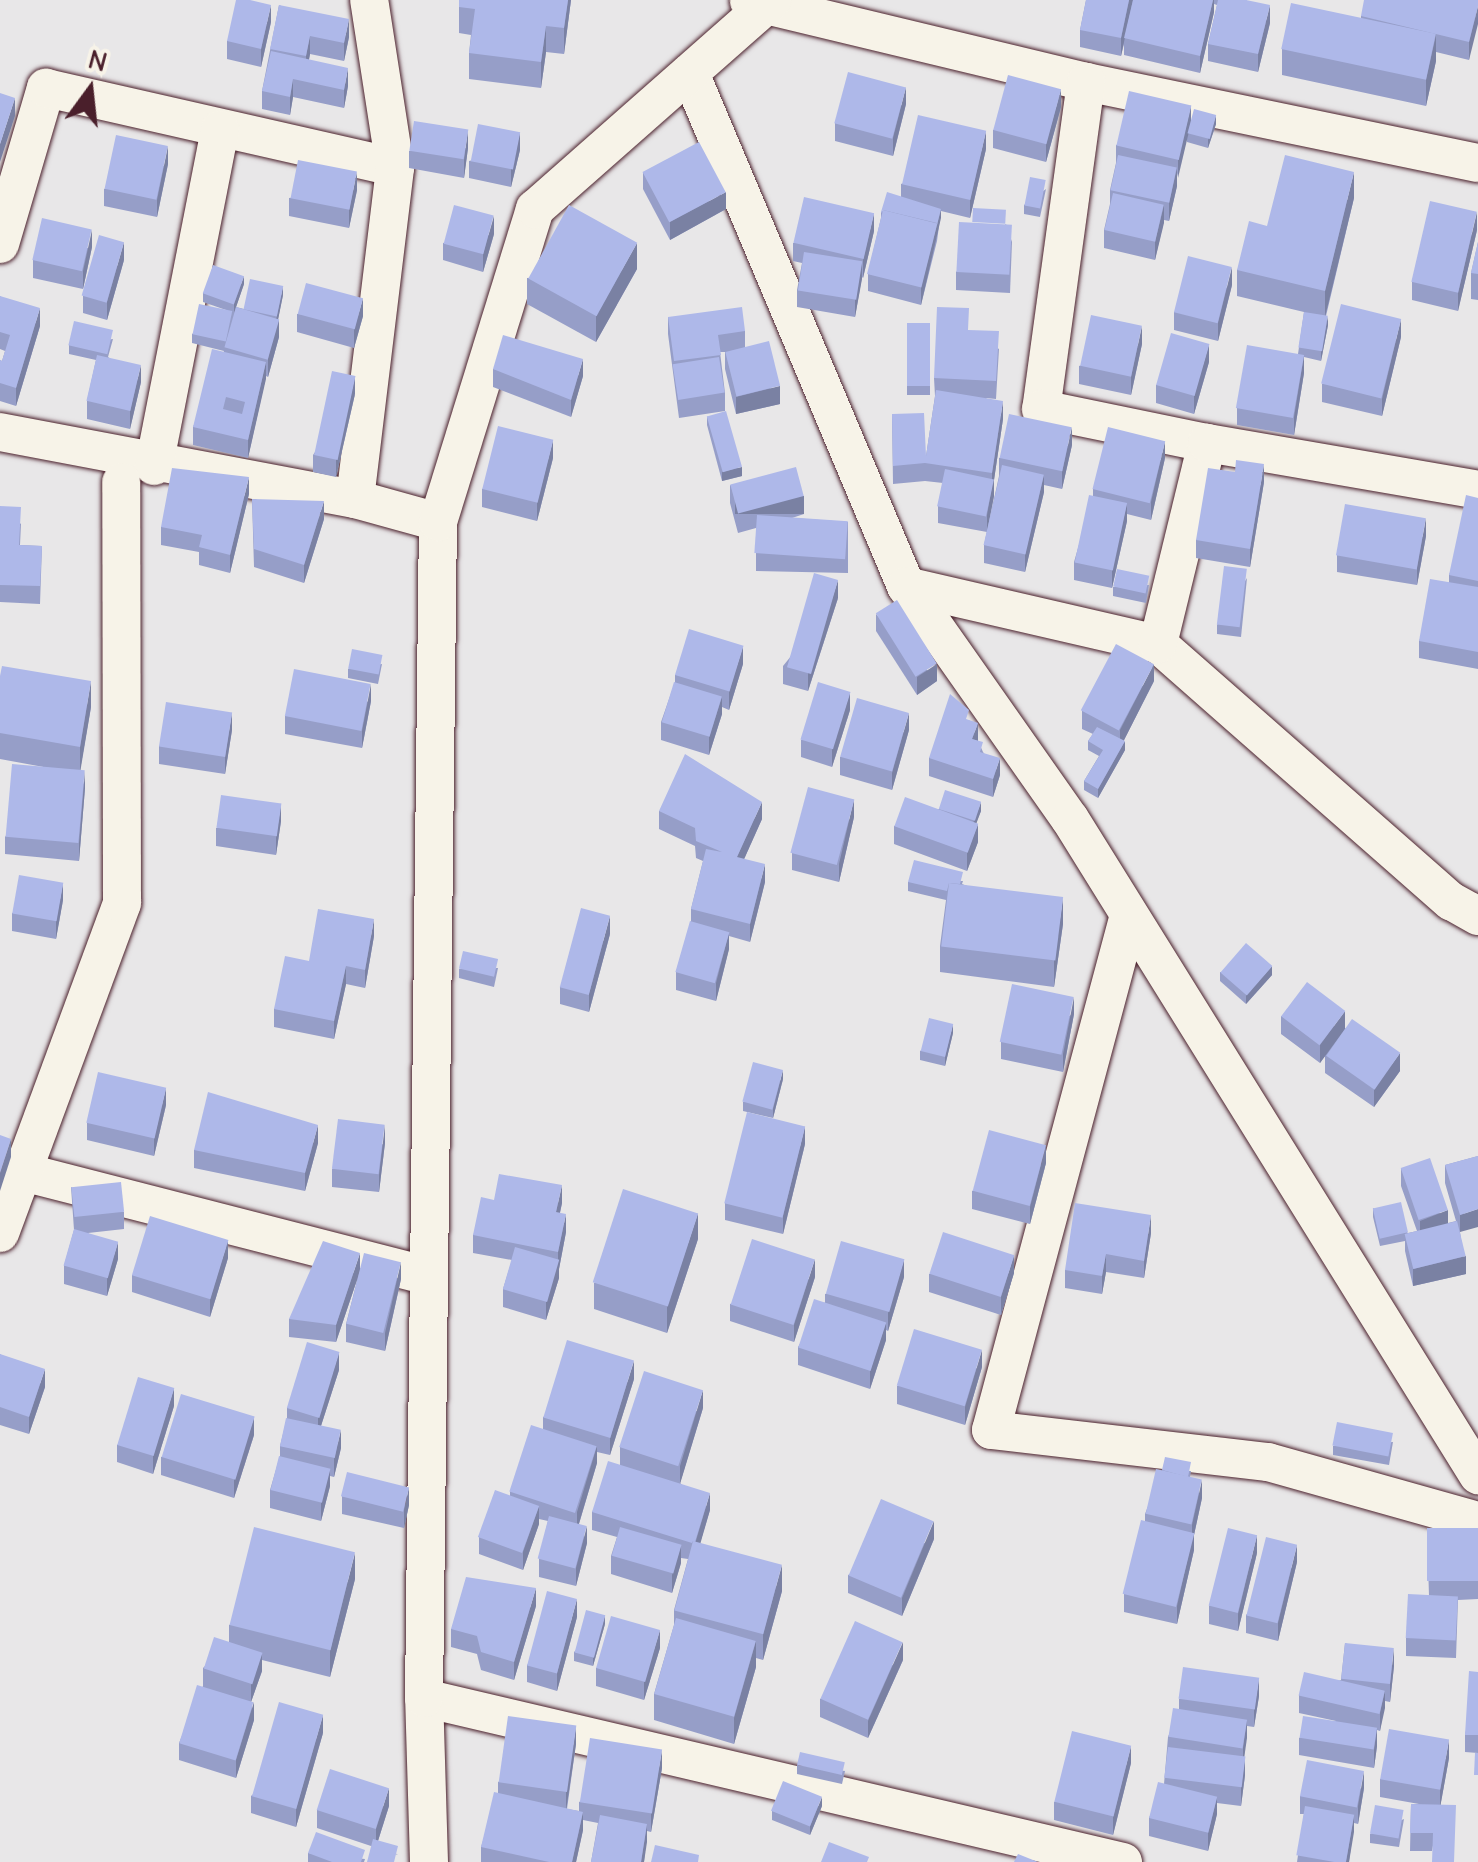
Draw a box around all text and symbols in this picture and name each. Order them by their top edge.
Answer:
north arrow [40,40,140,140]
text: N [85,43,111,79]

